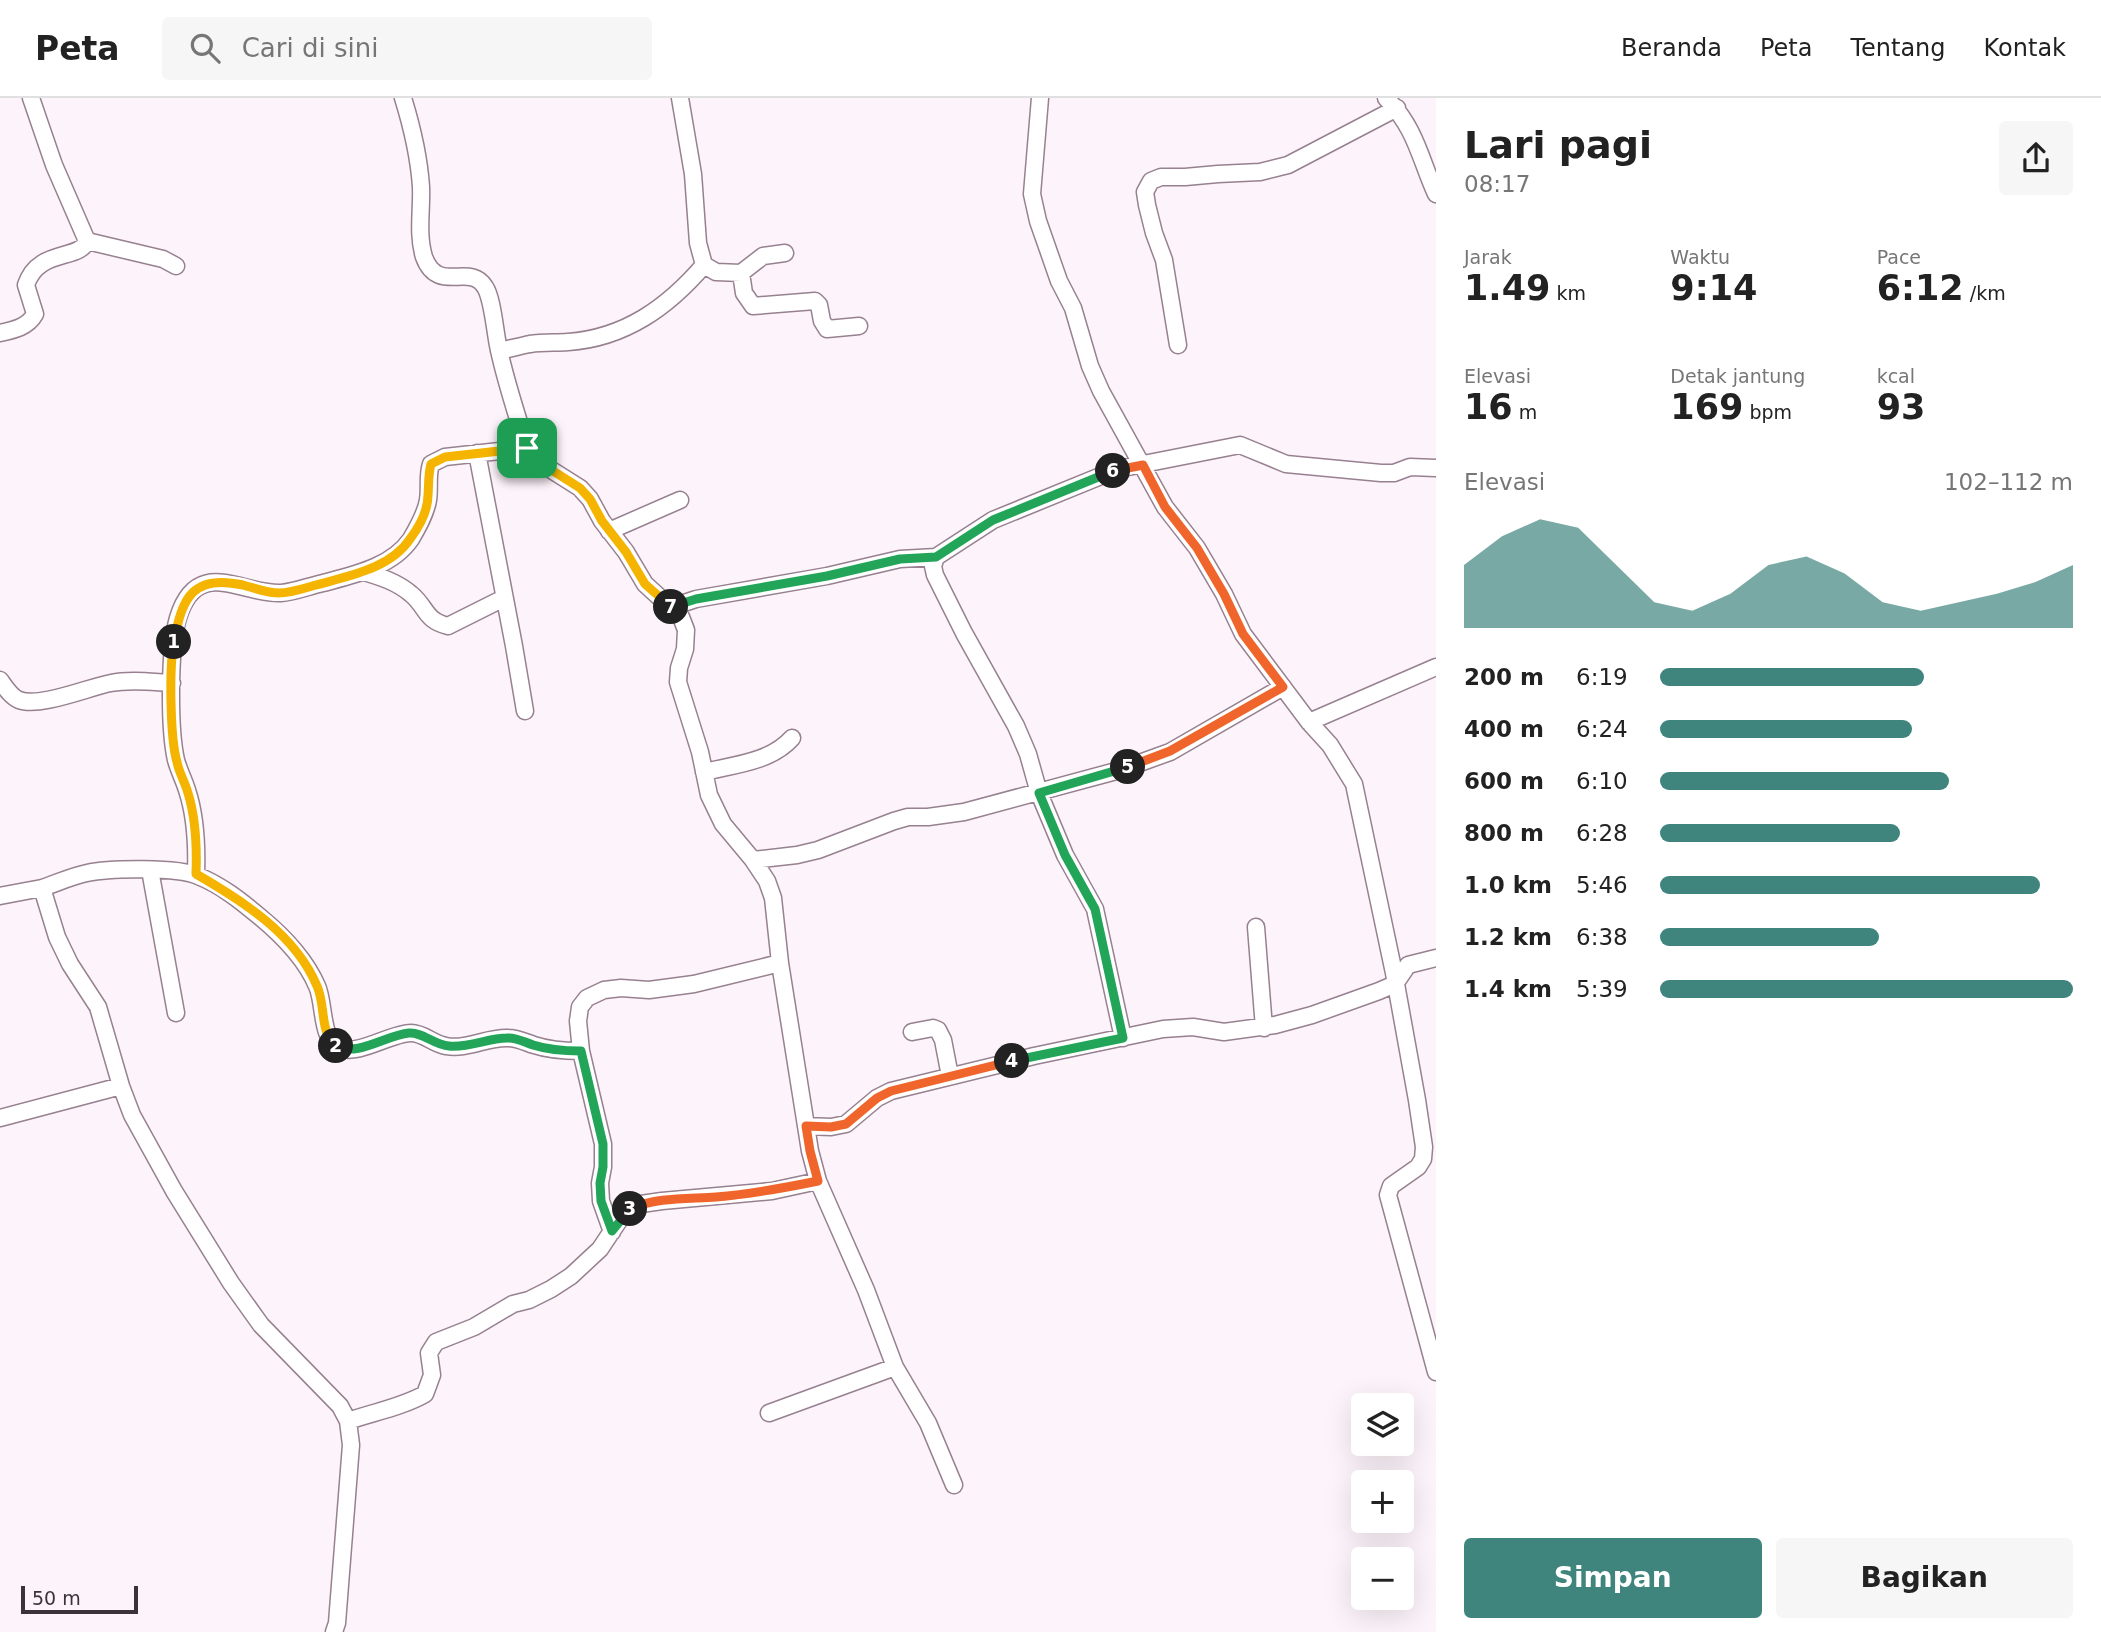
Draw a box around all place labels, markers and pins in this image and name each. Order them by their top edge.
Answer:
pin [497,418,557,478]
pin: 6 [1096,454,1130,488]
pin: 7 [654,589,688,624]
pin: 1 [156,624,192,660]
pin: 5 [1110,750,1146,784]
pin: 2 [318,1028,354,1063]
pin: 4 [995,1044,1030,1079]
pin: 3 [612,1192,648,1226]

